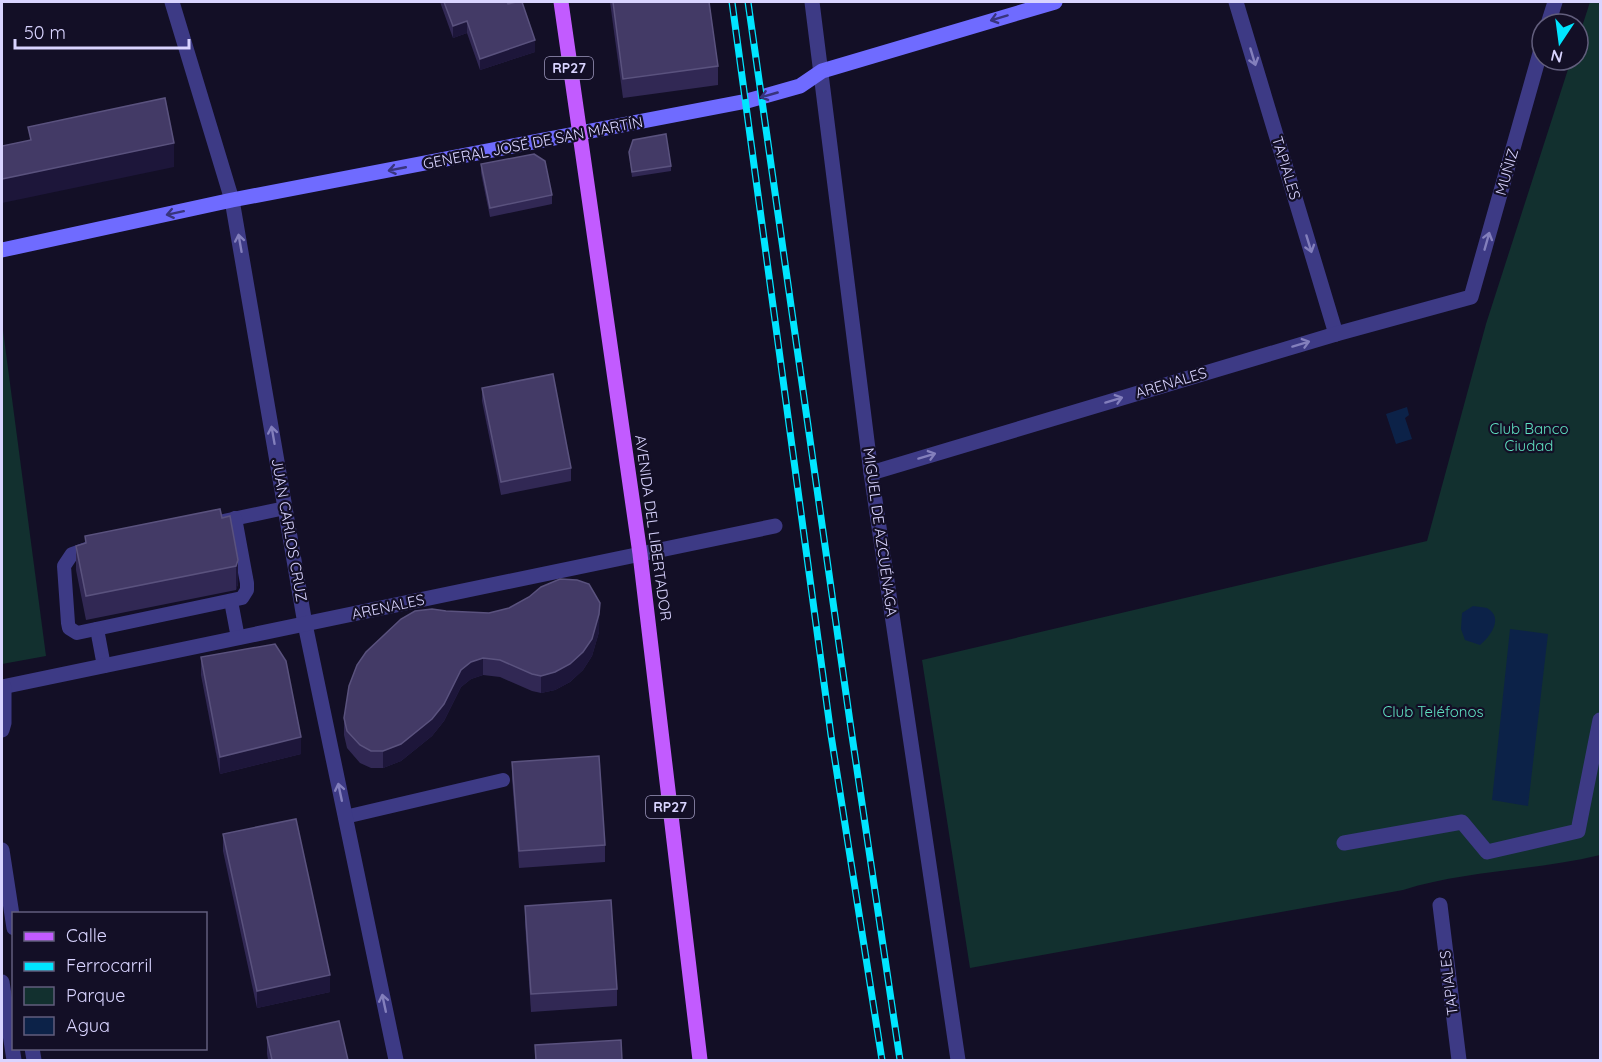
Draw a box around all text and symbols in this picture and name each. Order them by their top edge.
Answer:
scale bar [15,12,189,50]
north arrow [1530,12,1590,72]
one-way arrow [990,13,1009,24]
text: 50 m [24,21,66,44]
text: N [1549,46,1565,68]
one-way arrow [1248,48,1259,67]
road number: RP27 [545,57,593,79]
one-way arrow [760,90,779,101]
street label: GENERAL JOSÉ DE SAN MARTÍN [421,112,644,173]
street label: TAPIALES [1268,134,1305,202]
street label: MUÑIZ [1491,146,1522,197]
one-way arrow [388,164,407,175]
one-way arrow [166,207,185,219]
one-way arrow [1482,232,1493,251]
one-way arrow [234,234,245,253]
one-way arrow [1304,234,1315,253]
one-way arrow [1291,338,1310,349]
street label: ARENALES [1133,363,1209,402]
one-way arrow [1104,394,1123,405]
park label: Club Banco Ciudad [1489,419,1569,455]
one-way arrow [267,426,278,446]
street label: AVENIDA DEL LIBERTADOR [631,434,676,622]
street label: MIGUEL DE AZCUÉNAGA [859,446,902,618]
one-way arrow [917,450,936,461]
street label: JUAN CARLOS CRUZ [268,457,311,603]
street label: ARENALES [350,590,426,623]
park label: Club Teléfonos [1382,702,1484,721]
one-way arrow [334,783,345,802]
road number: RP27 [646,796,694,818]
legend [12,912,207,1050]
text: Calle [66,924,107,947]
street label: TAPIALES [1435,949,1462,1017]
text: Ferrocarril [66,954,153,977]
text: Parque [66,984,125,1007]
one-way arrow [378,994,390,1013]
text: Agua [66,1014,110,1037]

